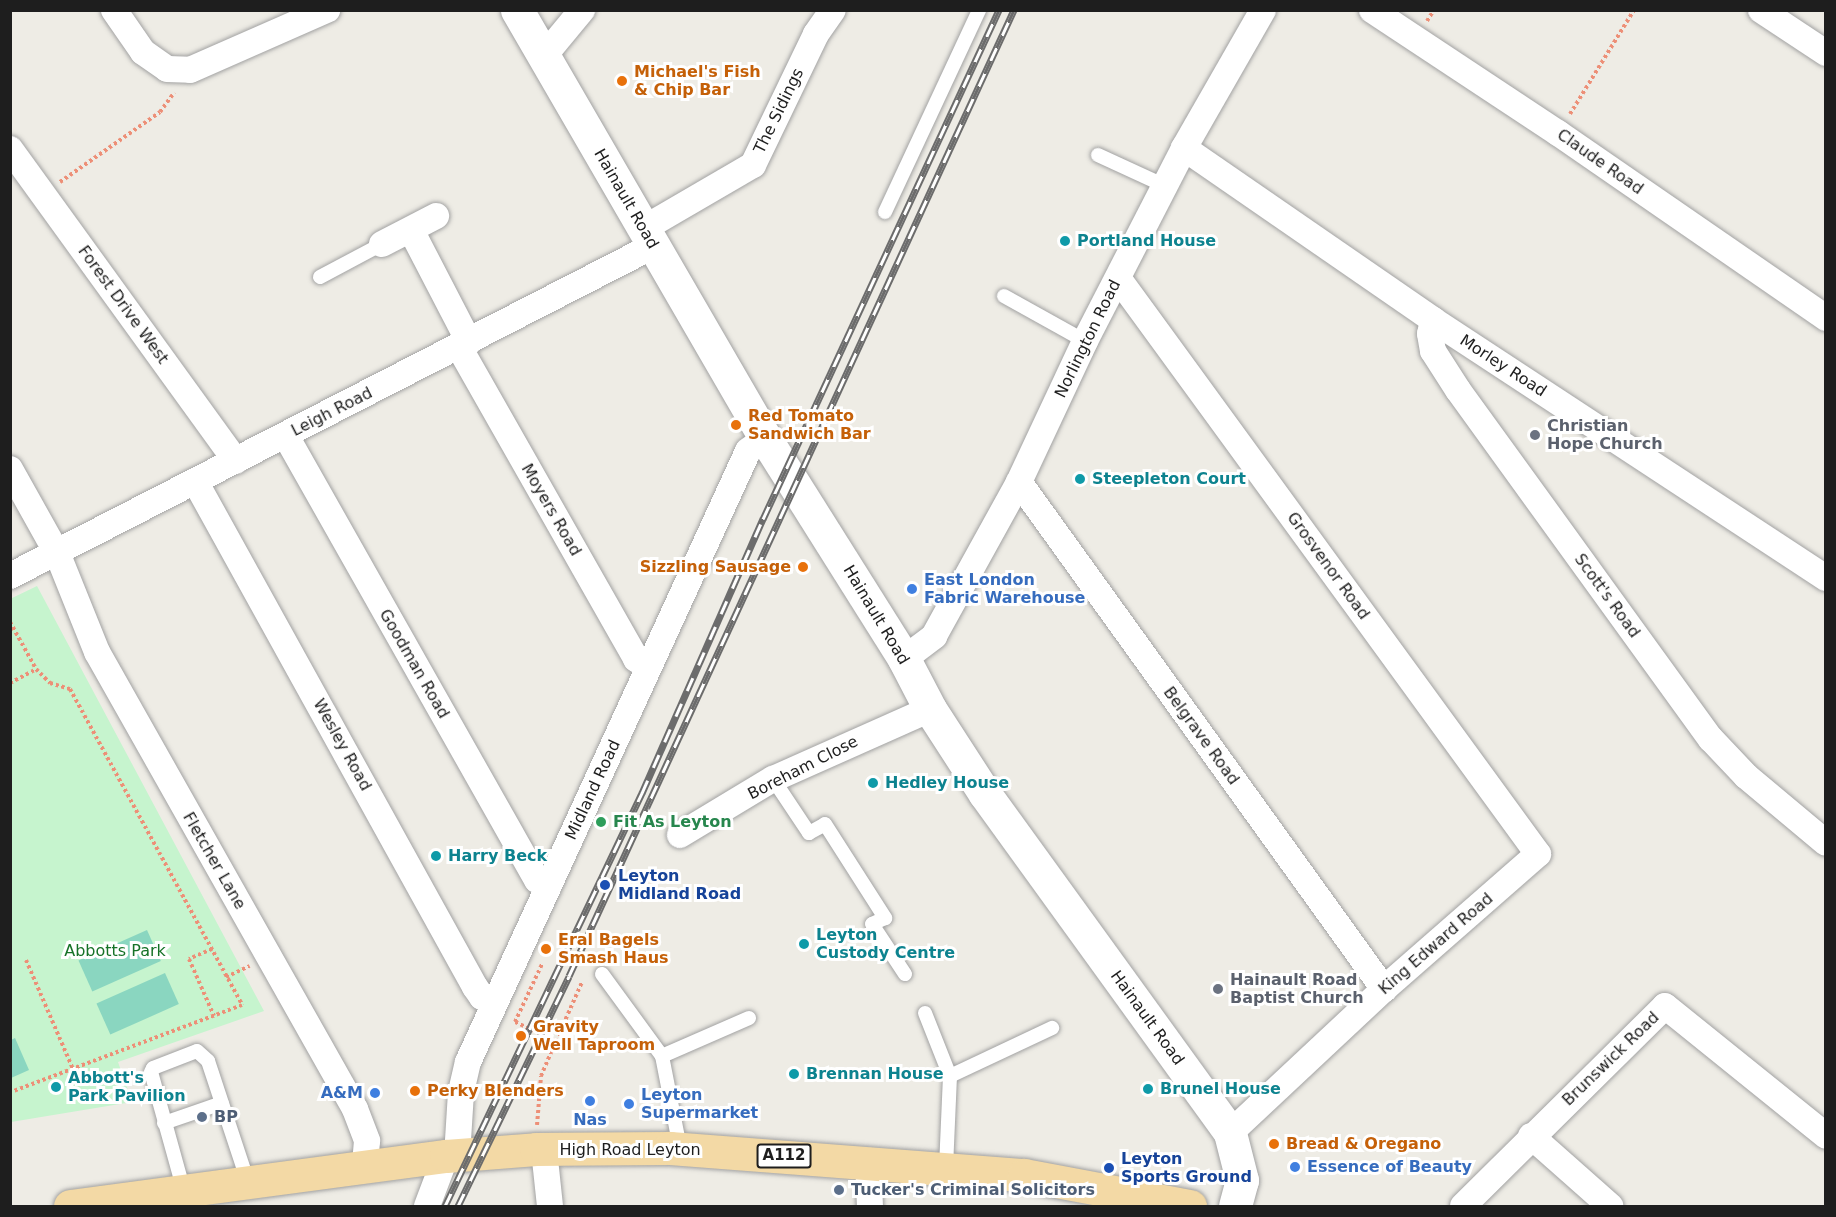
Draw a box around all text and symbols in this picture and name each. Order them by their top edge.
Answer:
place label: Michael's Fish & Chip Bar [634,62,761,100]
street label: The Sidings [750,65,808,157]
marker: Michael's Fish & Chip Bar [615,74,629,88]
street label: Claude Road [1553,125,1647,199]
street label: Hainault Road [590,146,662,252]
place label: Portland House [1077,231,1216,251]
marker: Portland House [1058,234,1072,248]
street label: Forest Drive West [74,242,172,368]
street label: Norlington Road [1051,277,1125,401]
street label: Morley Road [1456,331,1550,401]
street label: Leigh Road [288,383,376,441]
place label: Red Tomato Sandwich Bar [748,406,871,444]
place label: Christian Hope Church [1547,416,1663,454]
marker: Red Tomato Sandwich Bar [729,418,743,432]
marker: Christian Hope Church [1528,428,1542,442]
street label: Moyers Road [517,461,585,559]
place label: Steepleton Court [1092,469,1246,489]
marker: Steepleton Court [1073,472,1087,486]
street label: Grosvenor Road [1283,509,1373,623]
street label: Scott's Road [1570,550,1644,642]
place label: Sizzling Sausage [640,557,791,577]
marker: Sizzling Sausage [796,560,810,574]
street label: Hainault Road [839,562,913,668]
place label: East London Fabric Warehouse [924,570,1085,608]
marker: East London Fabric Warehouse [905,582,919,596]
street label: Goodman Road [375,606,453,722]
street label: Belgrave Road [1159,683,1243,789]
street label: Wesley Road [309,696,375,794]
street label: Boreham Close [745,732,861,804]
street label: Midland Road [561,737,625,843]
place label: Hedley House [885,773,1009,793]
marker: Hedley House [866,776,880,790]
street label: Fletcher Lane [178,809,250,913]
place label: Fit As Leyton [613,812,732,832]
marker: Fit As Leyton [594,815,608,829]
place label: Harry Beck [448,846,547,866]
marker: Harry Beck [429,849,443,863]
place label: Leyton Midland Road [618,866,741,904]
marker: Leyton Midland Road [596,876,614,894]
street label: King Edward Road [1375,889,1497,999]
place label: Leyton Custody Centre [816,925,955,963]
place label: Eral Bagels Smash Haus [558,930,669,968]
marker: Leyton Custody Centre [797,937,811,951]
park label: Abbotts Park [64,941,166,961]
marker: Eral Bagels Smash Haus [539,942,553,956]
street label: Hainault Road [1106,967,1188,1069]
place label: Hainault Road Baptist Church [1230,970,1364,1008]
marker: Hainault Road Baptist Church [1211,982,1225,996]
street label: Brunswick Road [1559,1008,1663,1110]
place label: Gravity Well Taproom [533,1017,655,1055]
marker: Gravity Well Taproom [514,1029,528,1043]
place label: Brennan House [806,1064,944,1084]
marker: Brennan House [787,1067,801,1081]
place label: Abbott's Park Pavilion [68,1068,186,1106]
place label: Brunel House [1160,1079,1281,1099]
marker: Abbott's Park Pavilion [49,1080,63,1094]
place label: Perky Blenders [427,1081,564,1101]
marker: Brunel House [1141,1082,1155,1096]
place label: A&M [321,1083,363,1103]
marker: Perky Blenders [408,1084,422,1098]
place label: Leyton Supermarket [641,1085,758,1123]
marker: A&M [368,1086,382,1100]
marker: Nas [583,1094,597,1108]
marker: Leyton Supermarket [622,1097,636,1111]
place label: BP [214,1107,238,1127]
marker: BP [195,1110,209,1124]
place label: Nas [573,1110,607,1130]
place label: Bread & Oregano [1286,1134,1441,1154]
marker: Bread & Oregano [1267,1137,1281,1151]
street label: High Road Leyton [559,1140,701,1160]
road number: A112 [756,1144,812,1168]
place label: Leyton Sports Ground [1121,1149,1252,1187]
place label: Essence of Beauty [1307,1157,1472,1177]
marker: Essence of Beauty [1288,1160,1302,1174]
marker: Leyton Sports Ground [1102,1161,1116,1175]
place label: Tucker's Criminal Solicitors [851,1180,1095,1200]
marker: Tucker's Criminal Solicitors [832,1183,846,1197]

